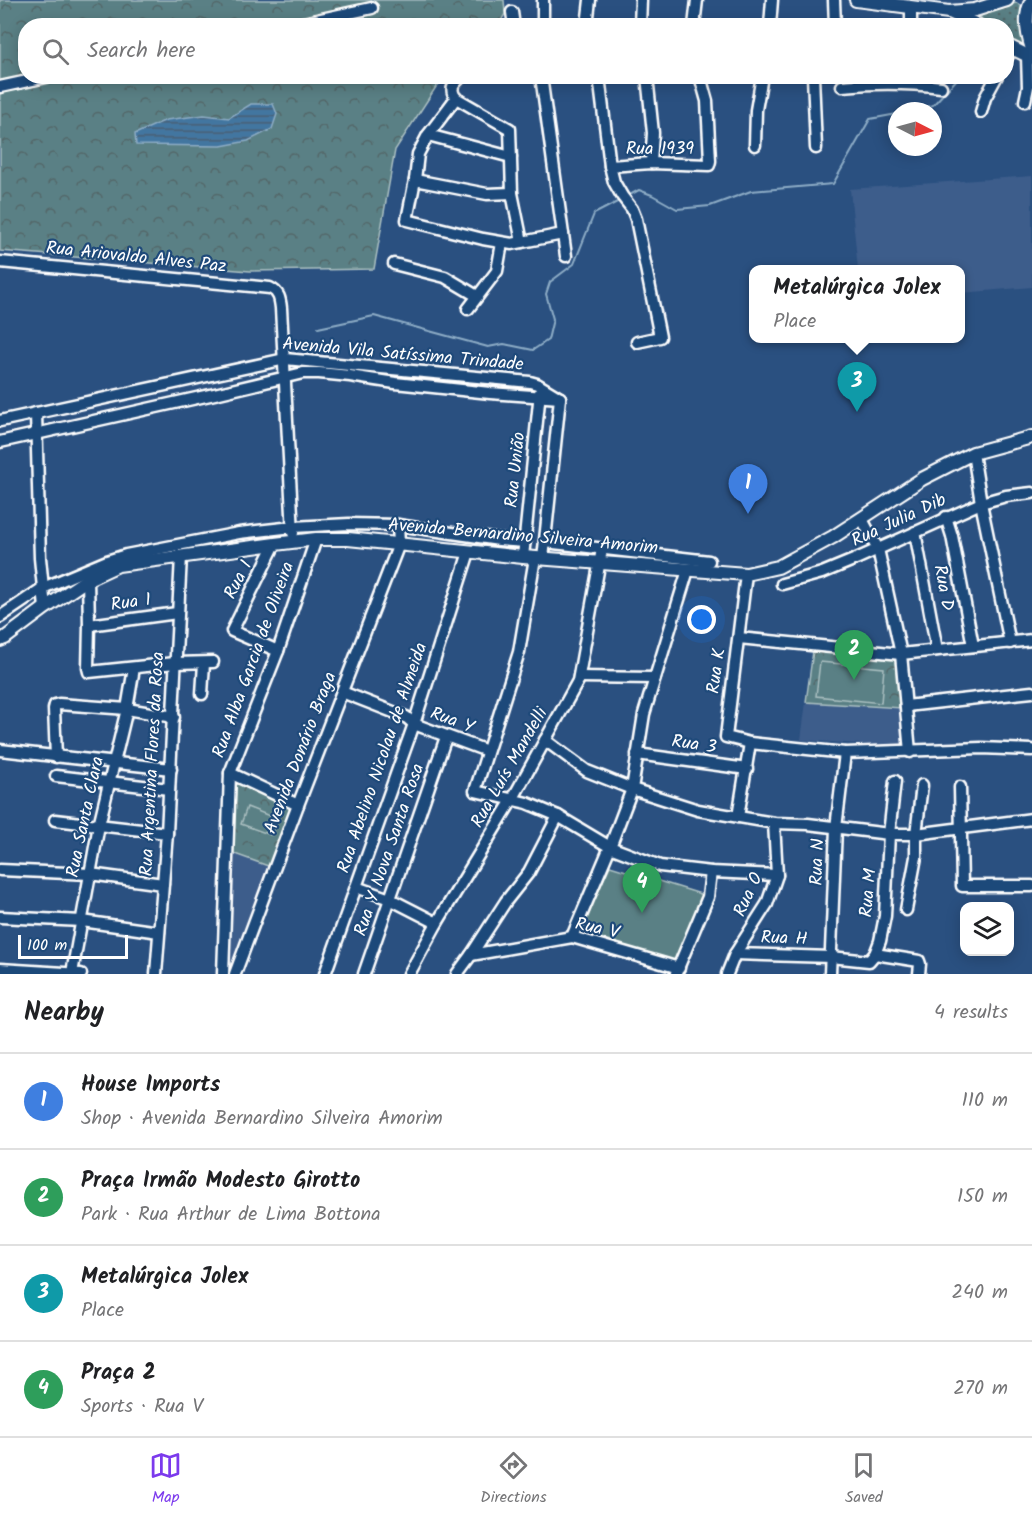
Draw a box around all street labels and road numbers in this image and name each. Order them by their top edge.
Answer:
street label: Rua 1939 [626,135,694,164]
street label: Rua Ariovaldo Alves Paz [44,234,228,282]
street label: Avenida Vila Satíssima Trindade [281,330,525,380]
street label: Rua União [498,431,534,509]
street label: Rua Julia Dib [847,486,952,556]
street label: Avenida Bernardino Silveira Amorim [387,511,659,563]
street label: Rua I [217,555,261,605]
street label: Rua Alba Garcia de Oliveira [205,558,303,762]
street label: Rua D [924,562,962,614]
street label: Rua 1 [109,586,153,620]
street label: Rua Abelino Nicolau de Almeida [330,639,436,877]
street label: Rua K [699,646,735,696]
street label: Rua Argentina Flores da Rosa [133,651,173,877]
street label: Avenida Donário Braga [257,668,345,838]
street label: Rua Y [426,700,479,743]
street label: Rua Luís Mandelli [464,702,557,834]
street label: Rua 3 [670,728,718,762]
street label: Rua Santa Clara [59,754,113,880]
street label: Rua Y Nova Santa Rosa [347,760,433,940]
street label: Rua N [803,838,833,886]
street label: Rua M [852,867,886,919]
street label: Rua O [726,868,772,922]
street label: Rua V [572,910,623,948]
street label: Rua H [760,924,808,954]

